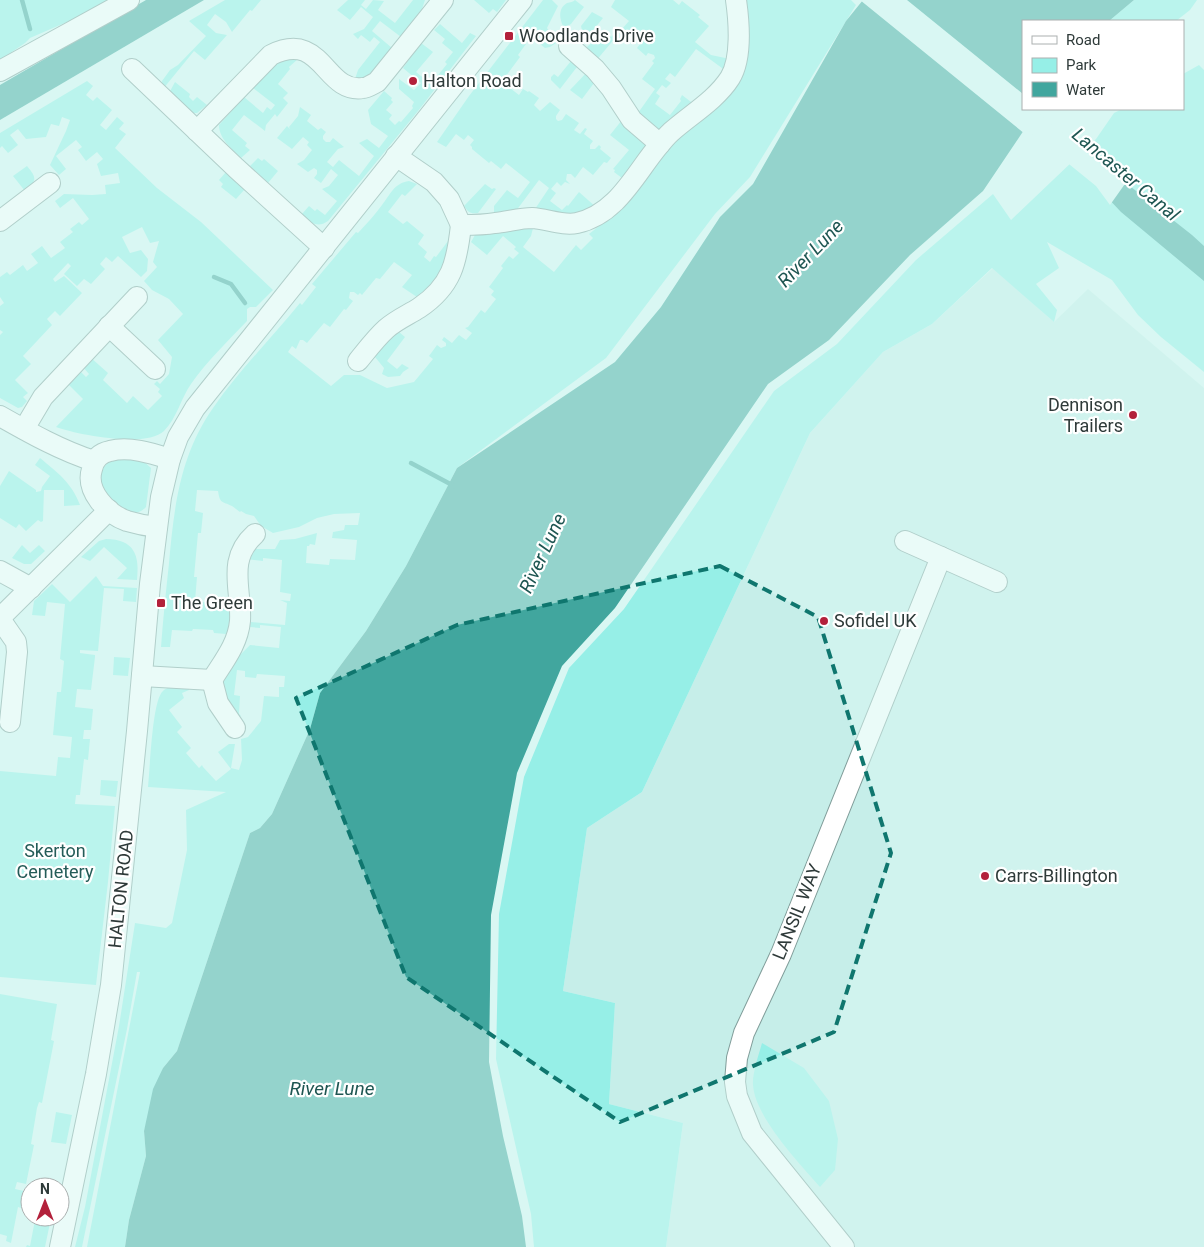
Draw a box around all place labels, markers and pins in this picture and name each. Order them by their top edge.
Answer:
place label: Woodlands Drive [519,25,654,46]
marker: Woodlands Drive [503,30,515,42]
place label: Halton Road [423,70,522,91]
marker: Halton Road [407,75,419,87]
place label: Dennison Trailers [1048,394,1123,436]
marker: Dennison Trailers [1127,409,1139,421]
place label: The Green [171,592,253,613]
marker: The Green [155,597,167,609]
place label: Sofidel UK [834,610,917,631]
marker: Sofidel UK [818,615,830,627]
place label: Carrs-Billington [995,865,1118,886]
marker: Carrs-Billington [979,870,991,882]

